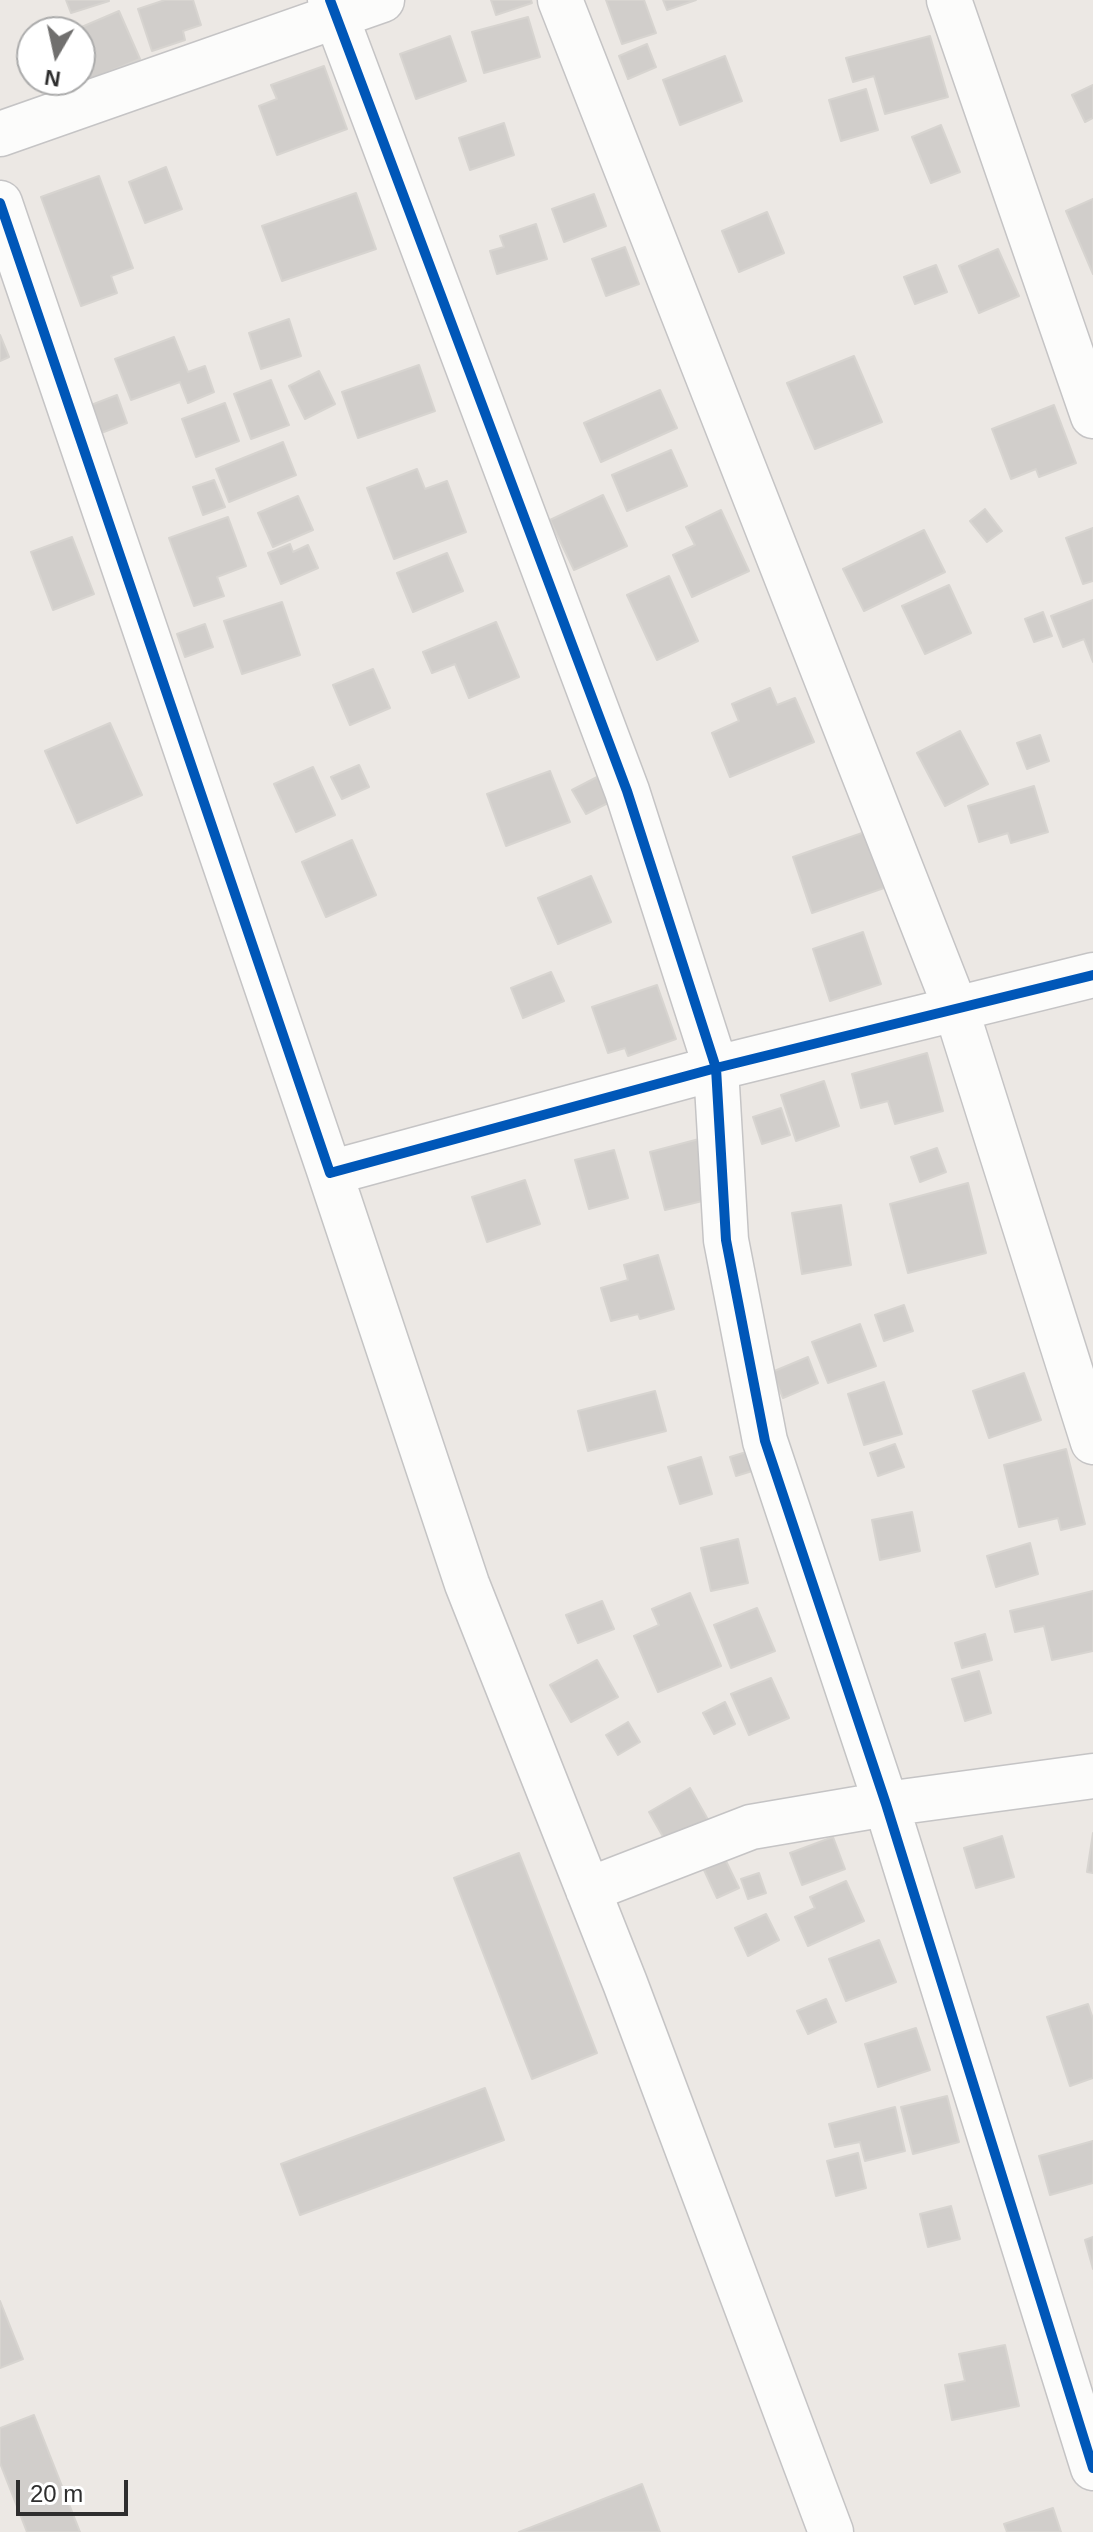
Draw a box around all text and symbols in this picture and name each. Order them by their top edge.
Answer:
north arrow [16,16,96,96]
text: N [43,65,62,92]
scale bar [20,2464,132,2514]
text: 20 m [30,2480,83,2507]

